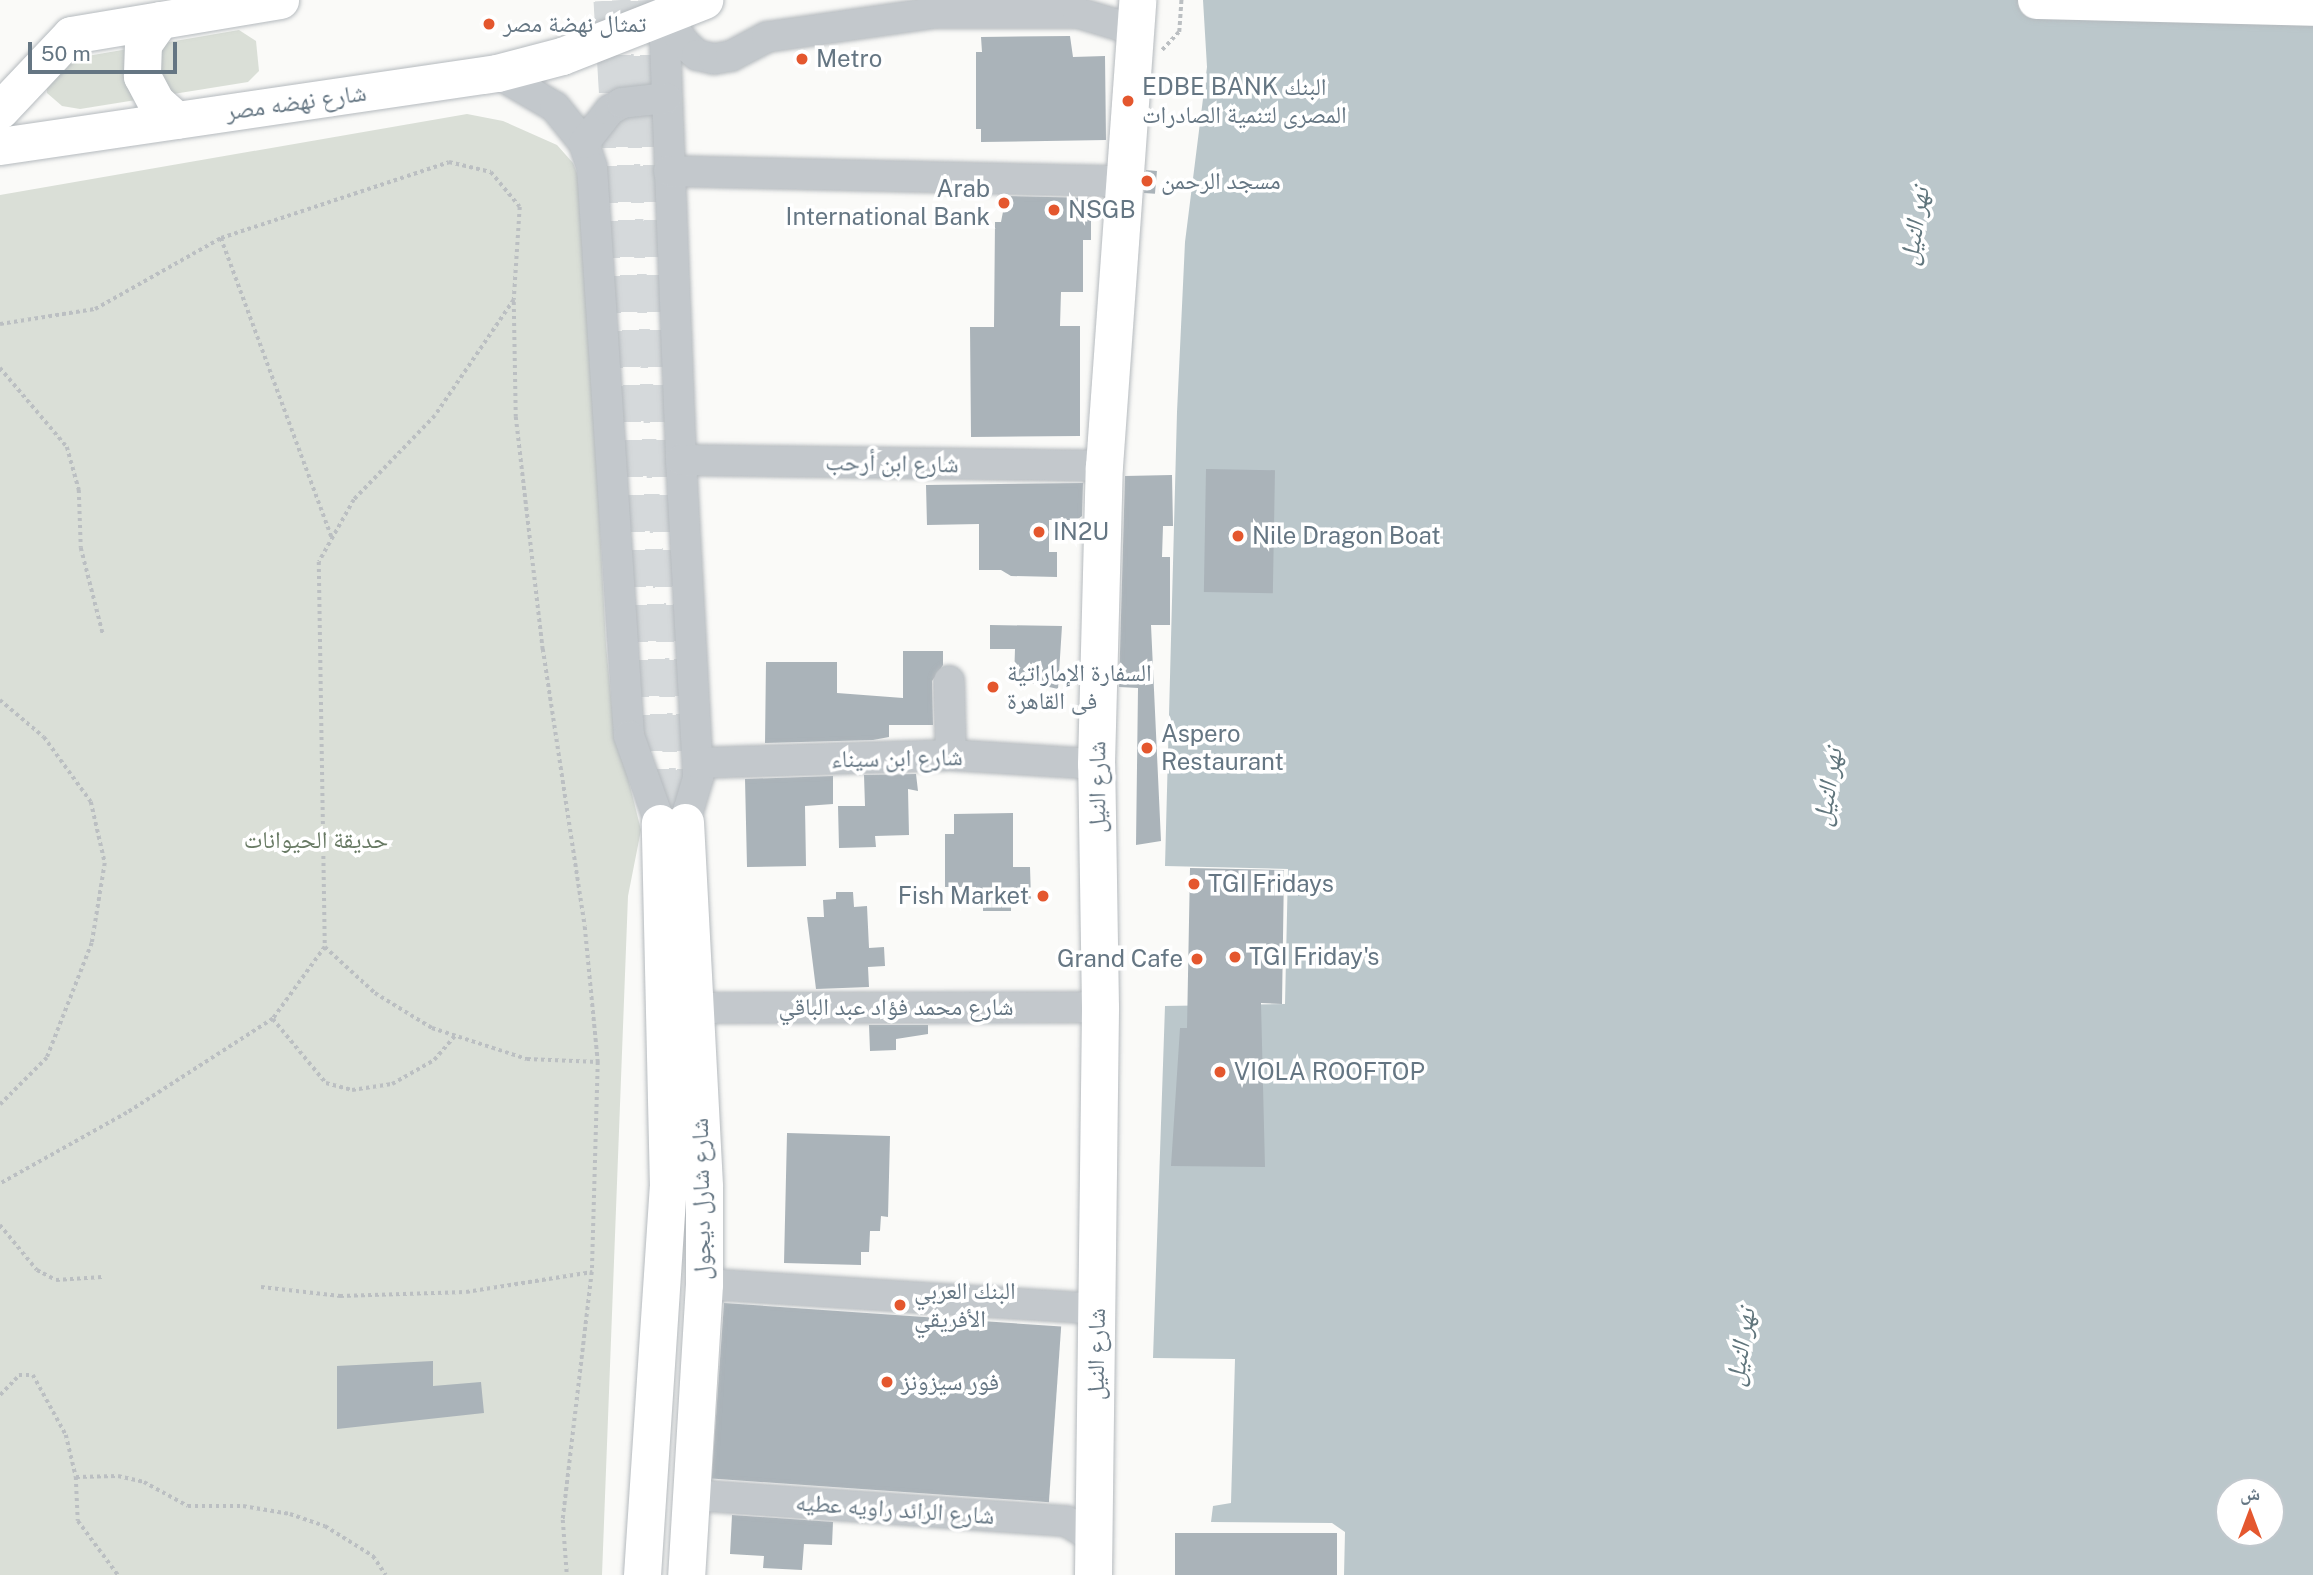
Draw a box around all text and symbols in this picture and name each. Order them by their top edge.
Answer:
place label: تمثال نهضة مصر [503,10,646,38]
marker: تمثال نهضة مصر [481,16,497,32]
scale bar [32,28,180,72]
text: 50 m [41,41,91,66]
place label: Metro [816,45,882,73]
marker: Metro [794,51,810,67]
place label: EDBE BANK البنك المصرى لتنمية الصادرات [1142,73,1347,129]
street label: شارع نهضه مصر [224,78,368,126]
marker: EDBE BANK البنك المصرى لتنمية الصادرات [1120,93,1136,109]
place label: مسجد الرحمن [1161,167,1281,195]
marker: مسجد الرحمن [1139,173,1155,189]
place label: Arab International Bank [786,175,990,231]
water label: نهر النيل [1892,185,1936,267]
marker: Arab International Bank [996,195,1012,211]
place label: NSGB [1068,196,1136,224]
marker: NSGB [1046,202,1062,218]
street label: شارع ابن أرحب [825,447,959,479]
place label: IN2U [1053,518,1109,546]
place label: Nile Dragon Boat [1252,522,1441,550]
marker: IN2U [1031,524,1047,540]
marker: Nile Dragon Boat [1230,528,1246,544]
place label: السفارة الإماراتية فى القاهرة [1007,659,1152,715]
marker: السفارة الإماراتية فى القاهرة [985,679,1001,695]
place label: Aspero Restaurant [1161,720,1284,776]
marker: Aspero Restaurant [1139,740,1155,756]
street label: شارع النيل [1083,741,1111,833]
street label: شارع ابن سيناء [831,742,963,774]
water label: نهر النيل [1805,746,1849,828]
park label: حديقة الحيوانات [244,826,388,854]
place label: TGI Fridays [1208,870,1334,898]
marker: TGI Fridays [1186,876,1202,892]
place label: Fish Market [898,882,1029,910]
marker: Fish Market [1035,888,1051,904]
place label: TGI Friday's [1249,943,1379,971]
place label: Grand Cafe [1057,945,1183,973]
marker: TGI Friday's [1227,949,1243,965]
marker: Grand Cafe [1189,951,1205,967]
street label: شارع محمد فؤاد عبد الباقي [778,993,1014,1021]
place label: VIOLA ROOFTOP [1234,1058,1425,1086]
marker: VIOLA ROOFTOP [1212,1064,1228,1080]
street label: شارع شارل ديجول [685,1118,717,1280]
place label: البنك العربي الأفريقي [914,1277,1016,1333]
marker: البنك العربي الأفريقي [892,1297,908,1313]
water label: نهر النيل [1718,1306,1762,1388]
street label: شارع النيل [1081,1308,1111,1400]
place label: فور سيزونز [901,1368,999,1396]
marker: فور سيزونز [879,1374,895,1390]
north arrow [2215,1477,2285,1547]
text: ش [2240,1482,2260,1504]
street label: شارع الرائد راويه عطيه [795,1488,995,1530]

